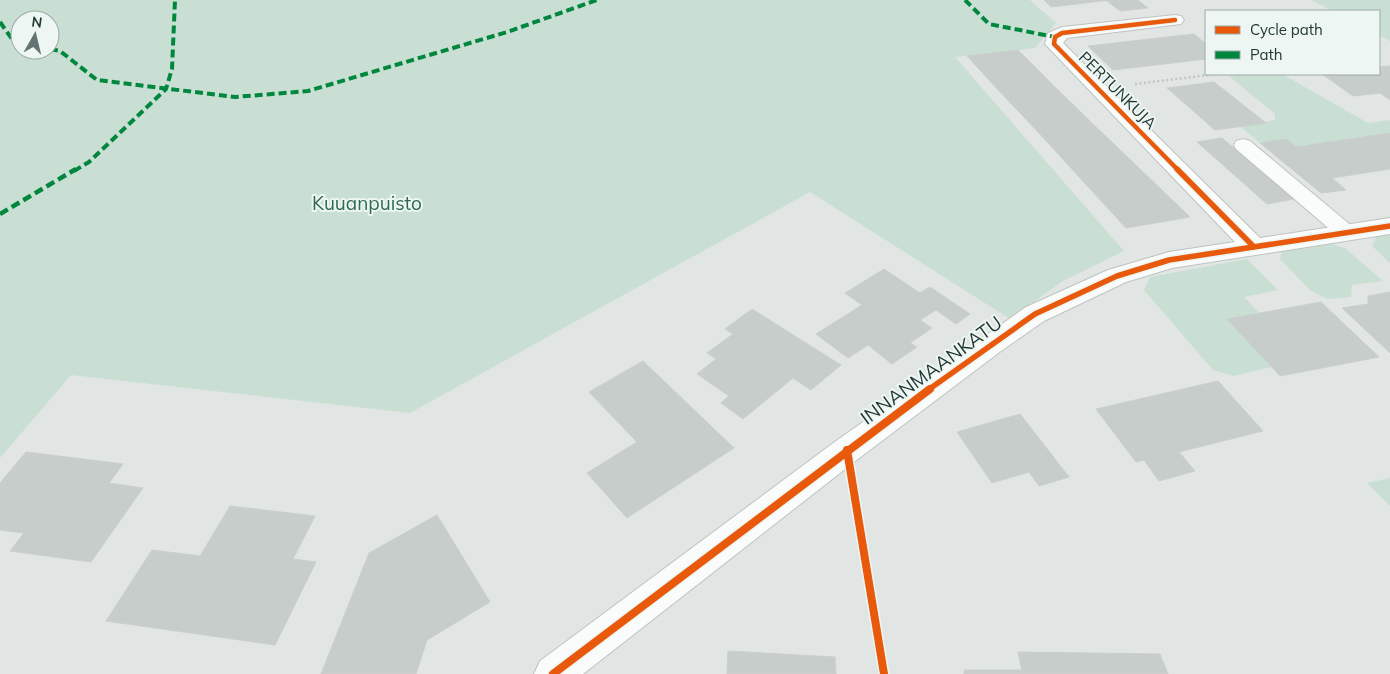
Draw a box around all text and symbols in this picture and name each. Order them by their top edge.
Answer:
north arrow [10,10,60,60]
legend [1205,10,1380,75]
text: N [30,12,43,32]
text: Cycle path [1250,20,1323,39]
text: Path [1250,45,1282,64]
street label: PERTUNKUJA [1075,47,1161,133]
park label: Kuuanpuisto [312,191,422,215]
street label: INNANMAANKATU [855,311,1007,429]

